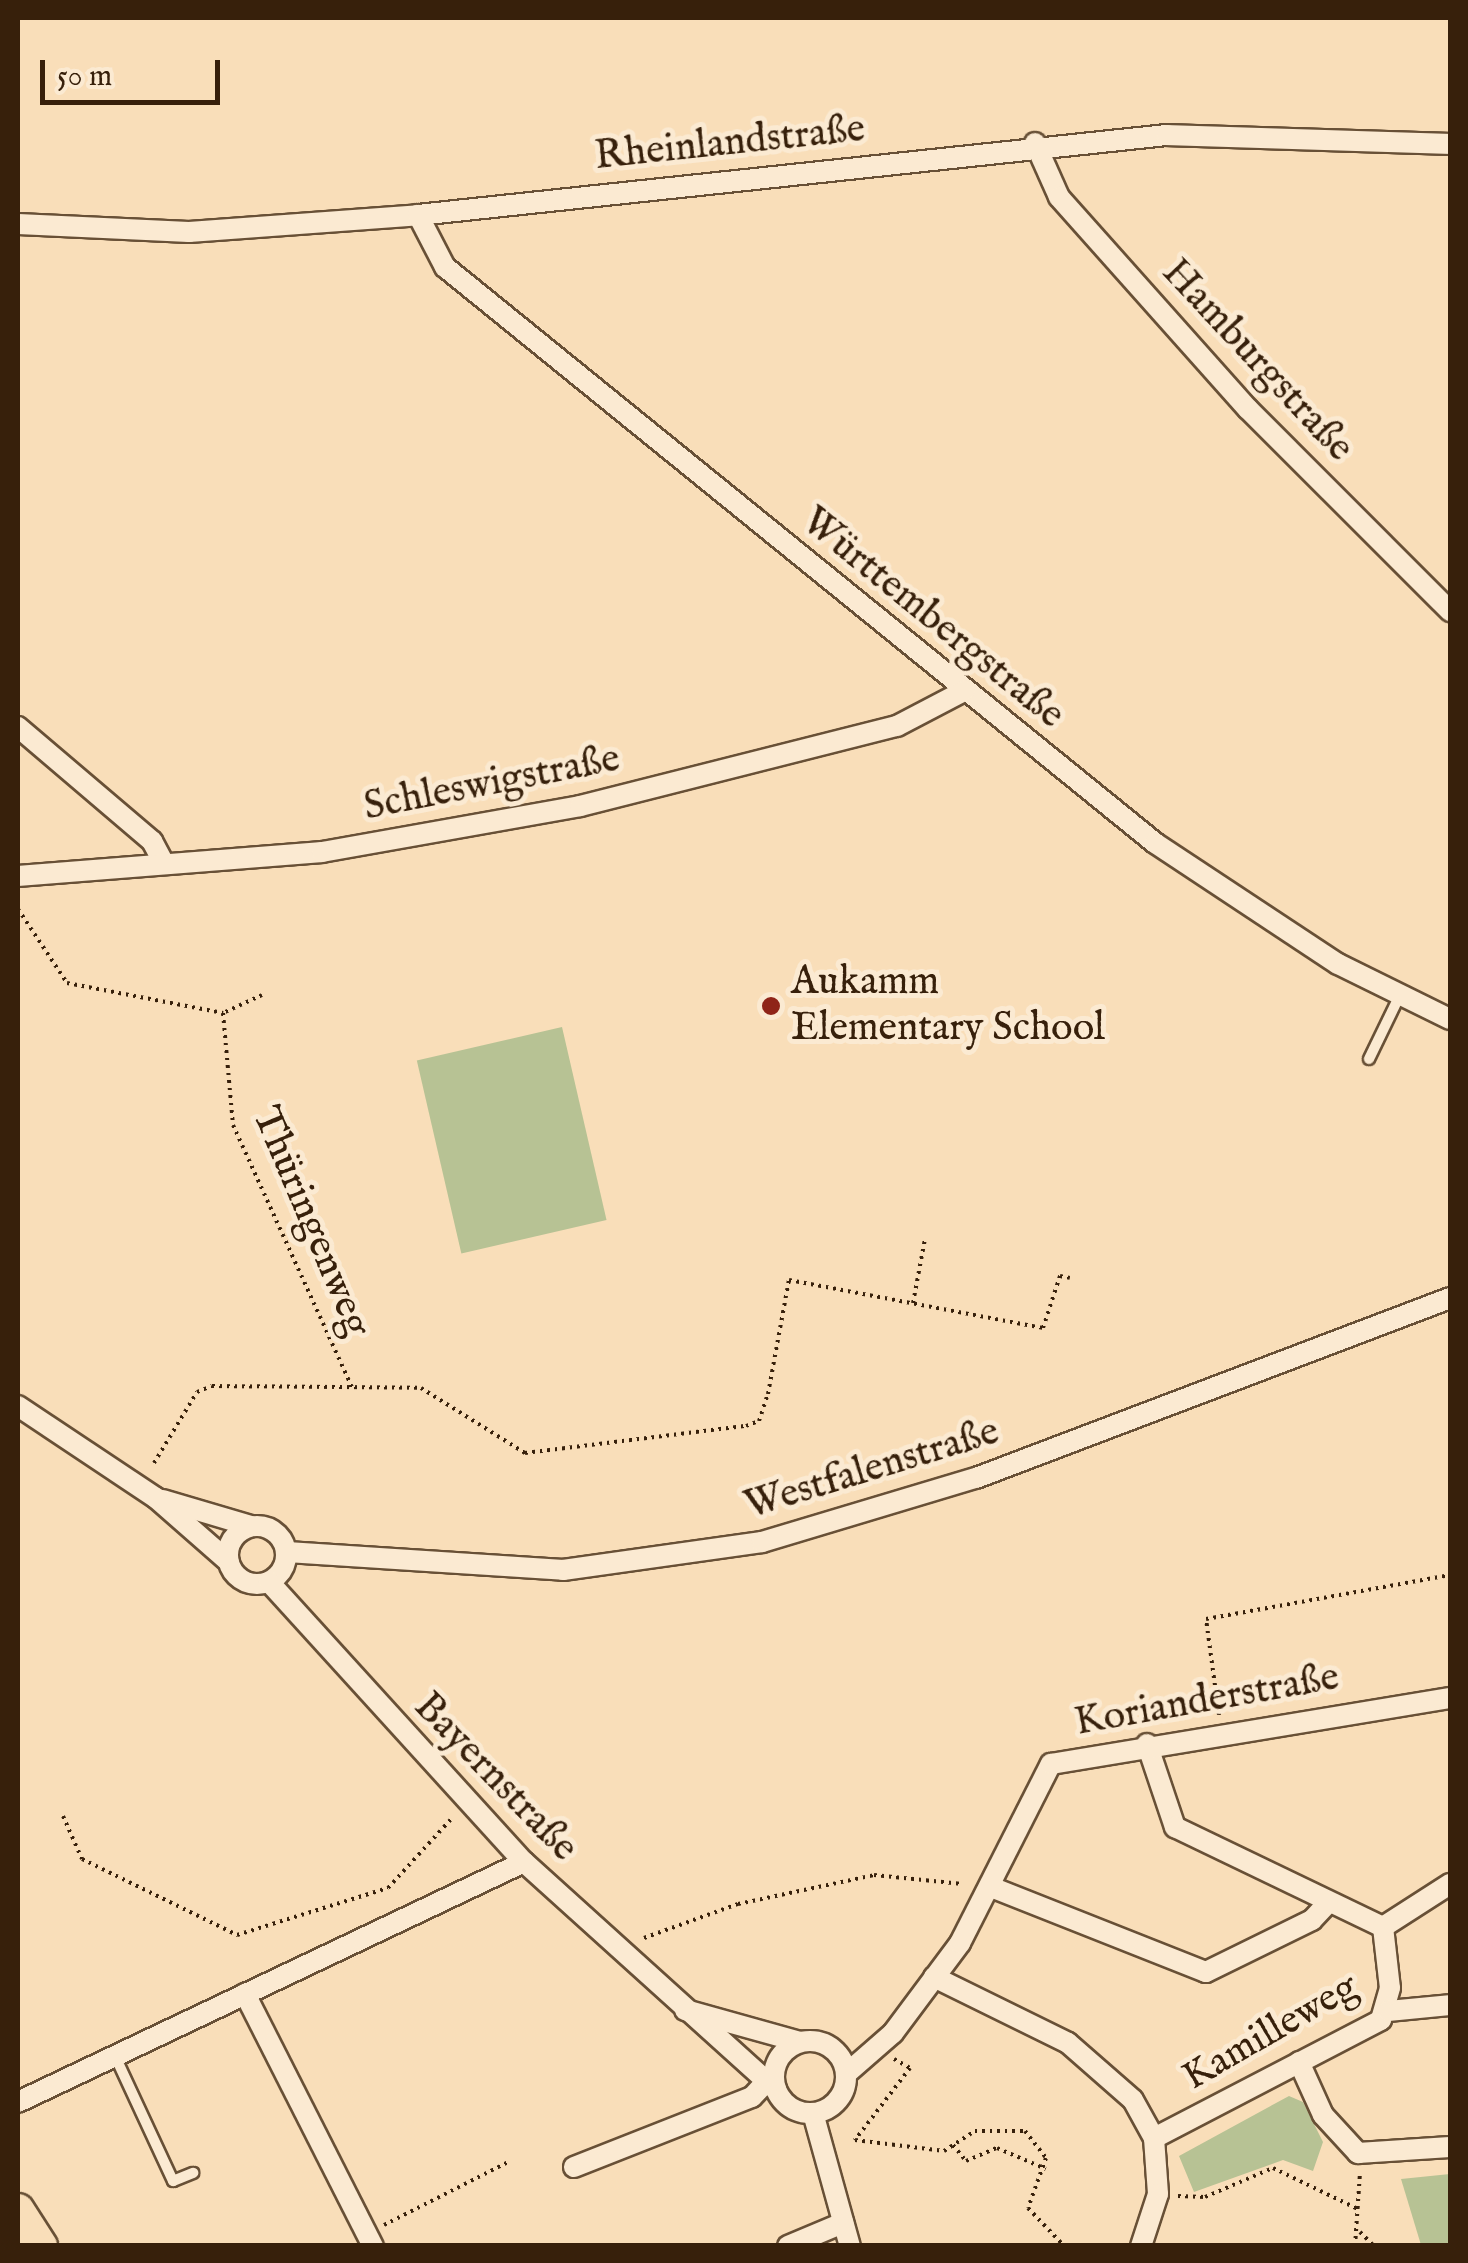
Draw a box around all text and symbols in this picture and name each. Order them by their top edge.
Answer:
scale bar [45,40,225,102]
text: 50 m [57,58,112,96]
street label: Rheinlandstraße [593,106,867,182]
street label: Hamburgstraße [1151,250,1363,472]
street label: Württembergstraße [791,498,1073,740]
street label: Schleswigstraße [360,736,624,832]
place label: Aukamm Elementary School [791,959,1105,1053]
marker: Aukamm Elementary School [760,995,782,1017]
street label: Thüringenweg [240,1100,380,1344]
street label: Westfalenstraße [739,1409,1005,1531]
street label: Korianderstraße [1071,1654,1343,1748]
street label: Bayernstraße [403,1684,587,1872]
street label: Kamilleweg [1175,1964,1367,2102]

